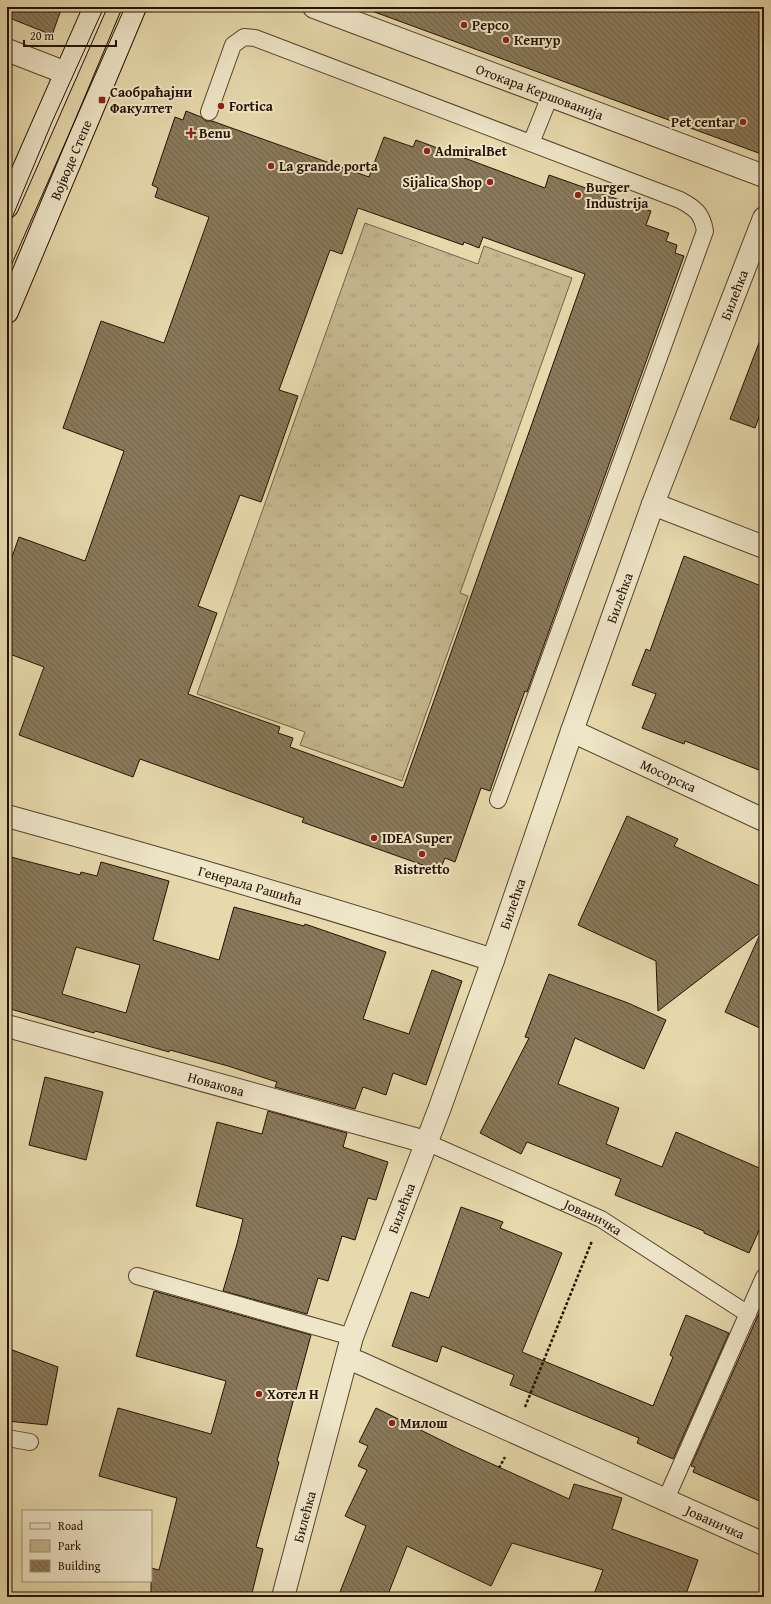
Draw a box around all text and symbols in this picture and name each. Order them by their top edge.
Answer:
place label: Pepco [472,15,509,35]
marker: Pepco [459,20,469,30]
scale bar [24,22,116,48]
text: 20 m [30,27,54,44]
place label: Кенгур [514,30,560,50]
marker: Кенгур [501,35,511,45]
street label: Отокара Кершованија [473,59,606,125]
place label: Саобраћајни Факултет [110,82,193,118]
marker: Саобраћајни Факултет [97,95,107,105]
place label: Fortica [229,96,274,116]
marker: Fortica [216,101,226,111]
place label: Pet centar [671,112,736,132]
street label: Војводе Степе [45,116,97,203]
marker: Pet centar [738,117,748,127]
place label: Benu [199,123,231,143]
marker: Benu [186,128,196,138]
place label: AdmiralBet [435,141,508,161]
marker: AdmiralBet [422,146,432,156]
place label: La grande porta [279,156,379,176]
marker: La grande porta [266,161,276,171]
place label: Sijalica Shop [403,172,482,192]
marker: Sijalica Shop [485,177,495,187]
place label: Burger Industrija [586,177,649,213]
marker: Burger Industrija [573,190,583,200]
street label: Билећка [715,267,753,323]
street label: Билећка [601,570,638,626]
street label: Мосорска [637,754,700,797]
place label: IDEA Super [382,828,453,848]
marker: IDEA Super [369,833,379,843]
marker: Ristretto [417,849,427,859]
place label: Ristretto [394,859,450,879]
street label: Генерала Рашића [196,861,305,910]
street label: Билећка [494,875,531,932]
street label: Новакова [186,1067,247,1101]
street label: Билећка [383,1180,420,1236]
street label: Јованичка [559,1193,626,1240]
place label: Хотел Н [267,1384,319,1404]
marker: Хотел Н [254,1389,264,1399]
place label: Милош [400,1413,448,1433]
marker: Милош [387,1418,397,1428]
street label: Билећка [288,1489,321,1545]
street label: Јованичка [680,1499,748,1544]
legend [22,1510,152,1582]
text: Road [58,1517,84,1534]
text: Park [58,1537,82,1554]
text: Building [58,1557,101,1574]

